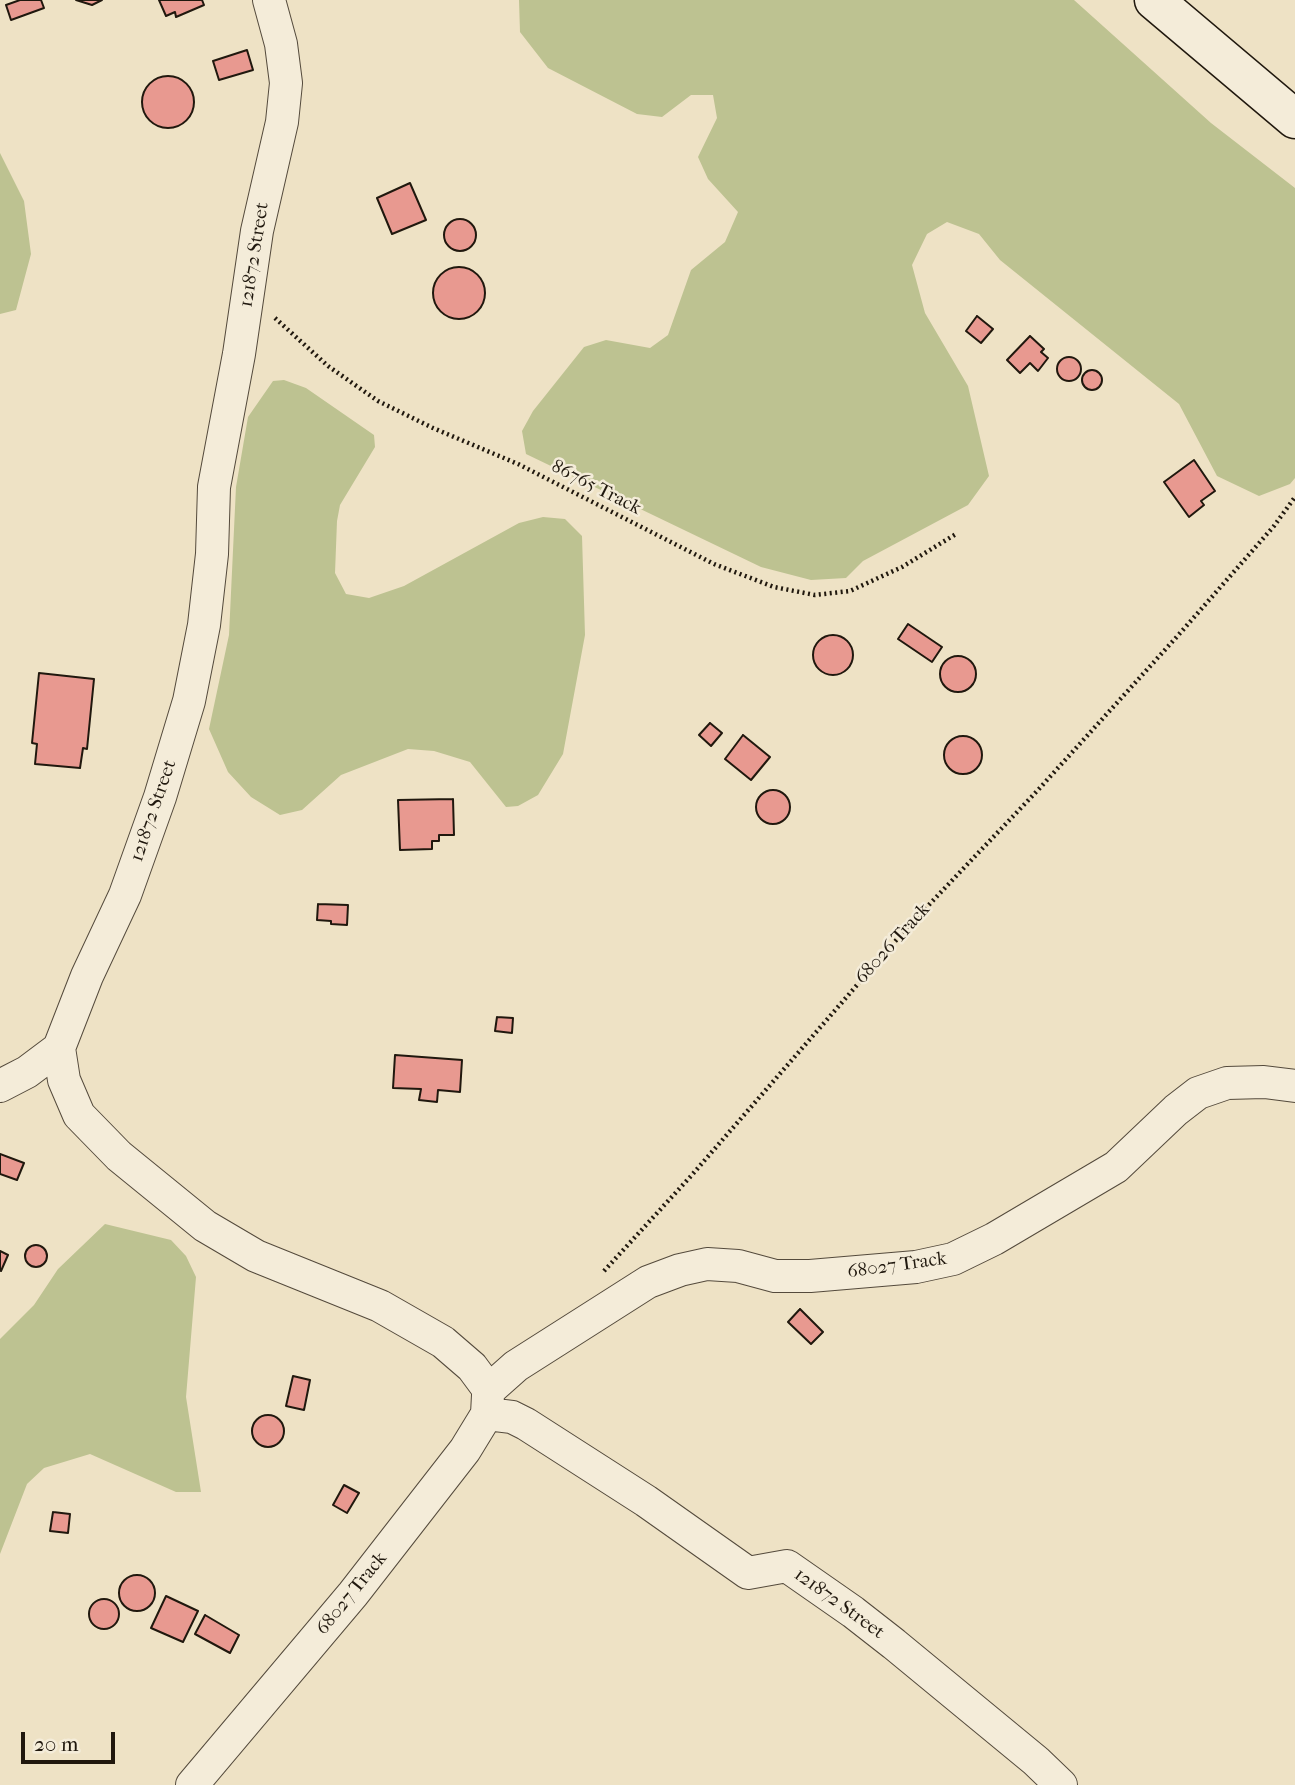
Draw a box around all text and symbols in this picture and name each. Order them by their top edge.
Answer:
street label: 121872 Street [235,201,275,309]
street label: 86765 Track [547,456,645,520]
street label: 121872 Street [126,757,182,865]
street label: 68026 Track [851,899,935,989]
street label: 68027 Track [846,1248,948,1284]
street label: 68027 Track [312,1548,392,1640]
street label: 121872 Street [789,1564,889,1644]
scale bar [24,1718,119,1762]
text: 20 m [34,1732,78,1756]

